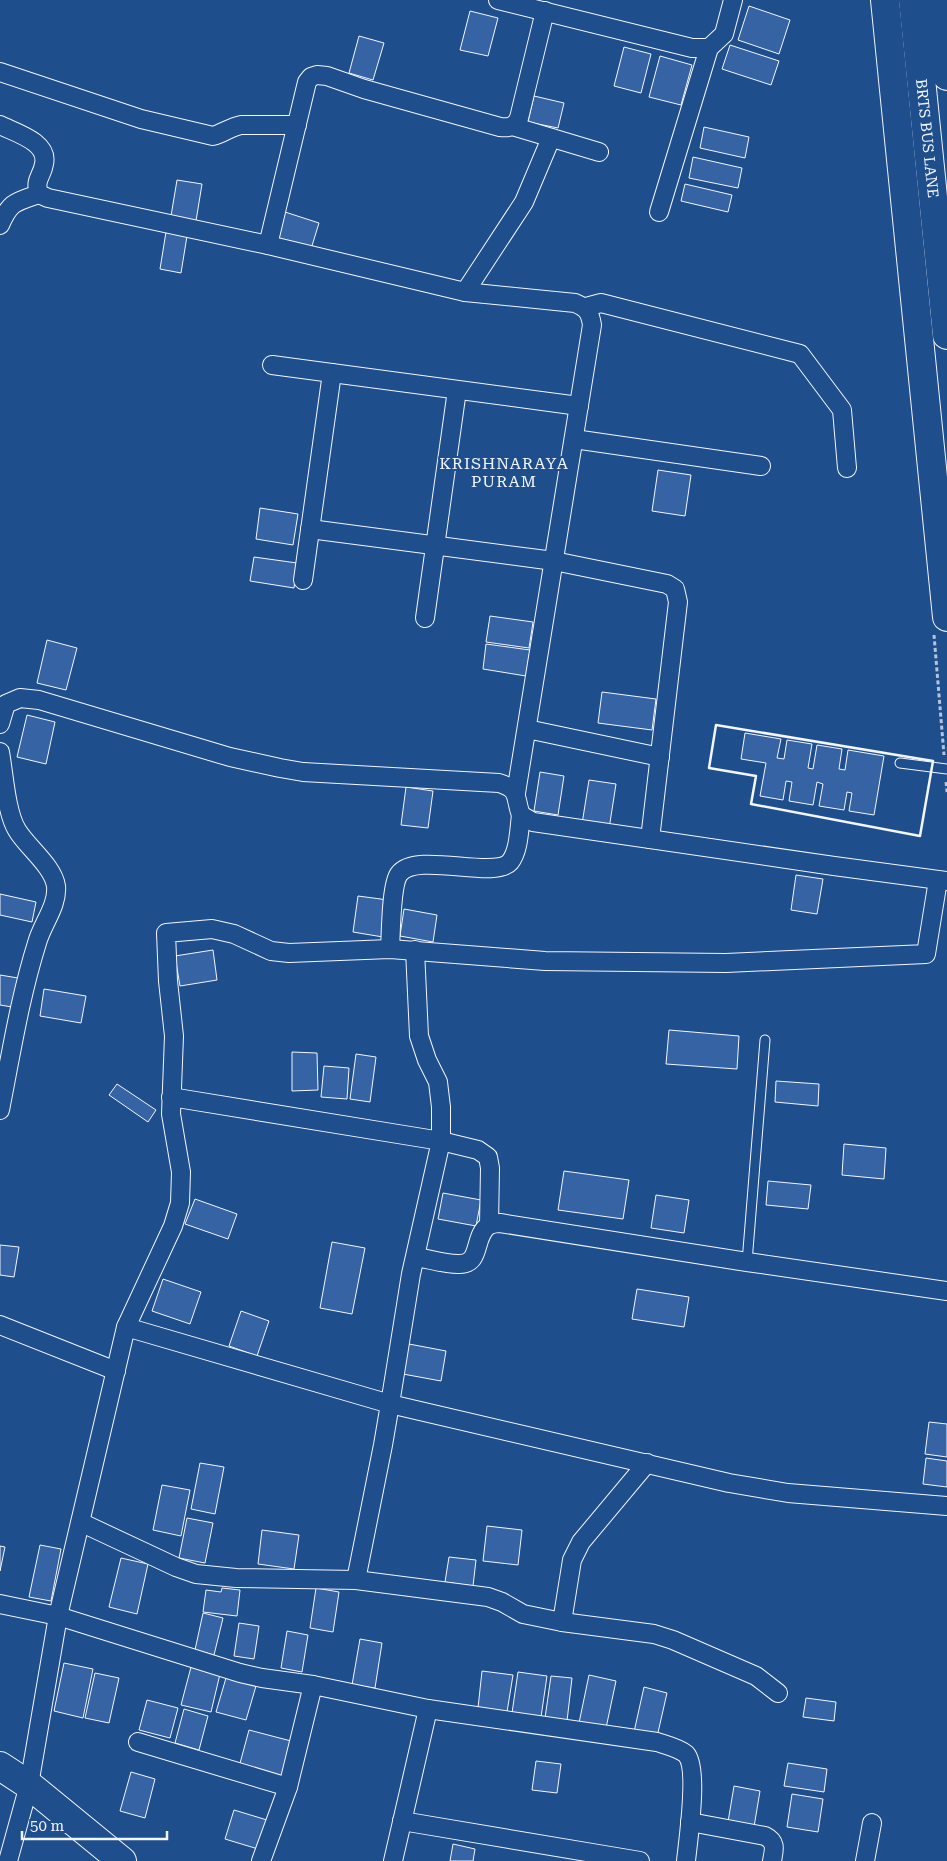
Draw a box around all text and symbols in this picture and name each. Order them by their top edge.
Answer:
street label: BRTS BUS LANE [912,78,942,199]
district label: KRISHNARAYA PURAM [439,454,569,491]
scale bar [22,1808,168,1840]
text: 50 m [30,1817,65,1835]

